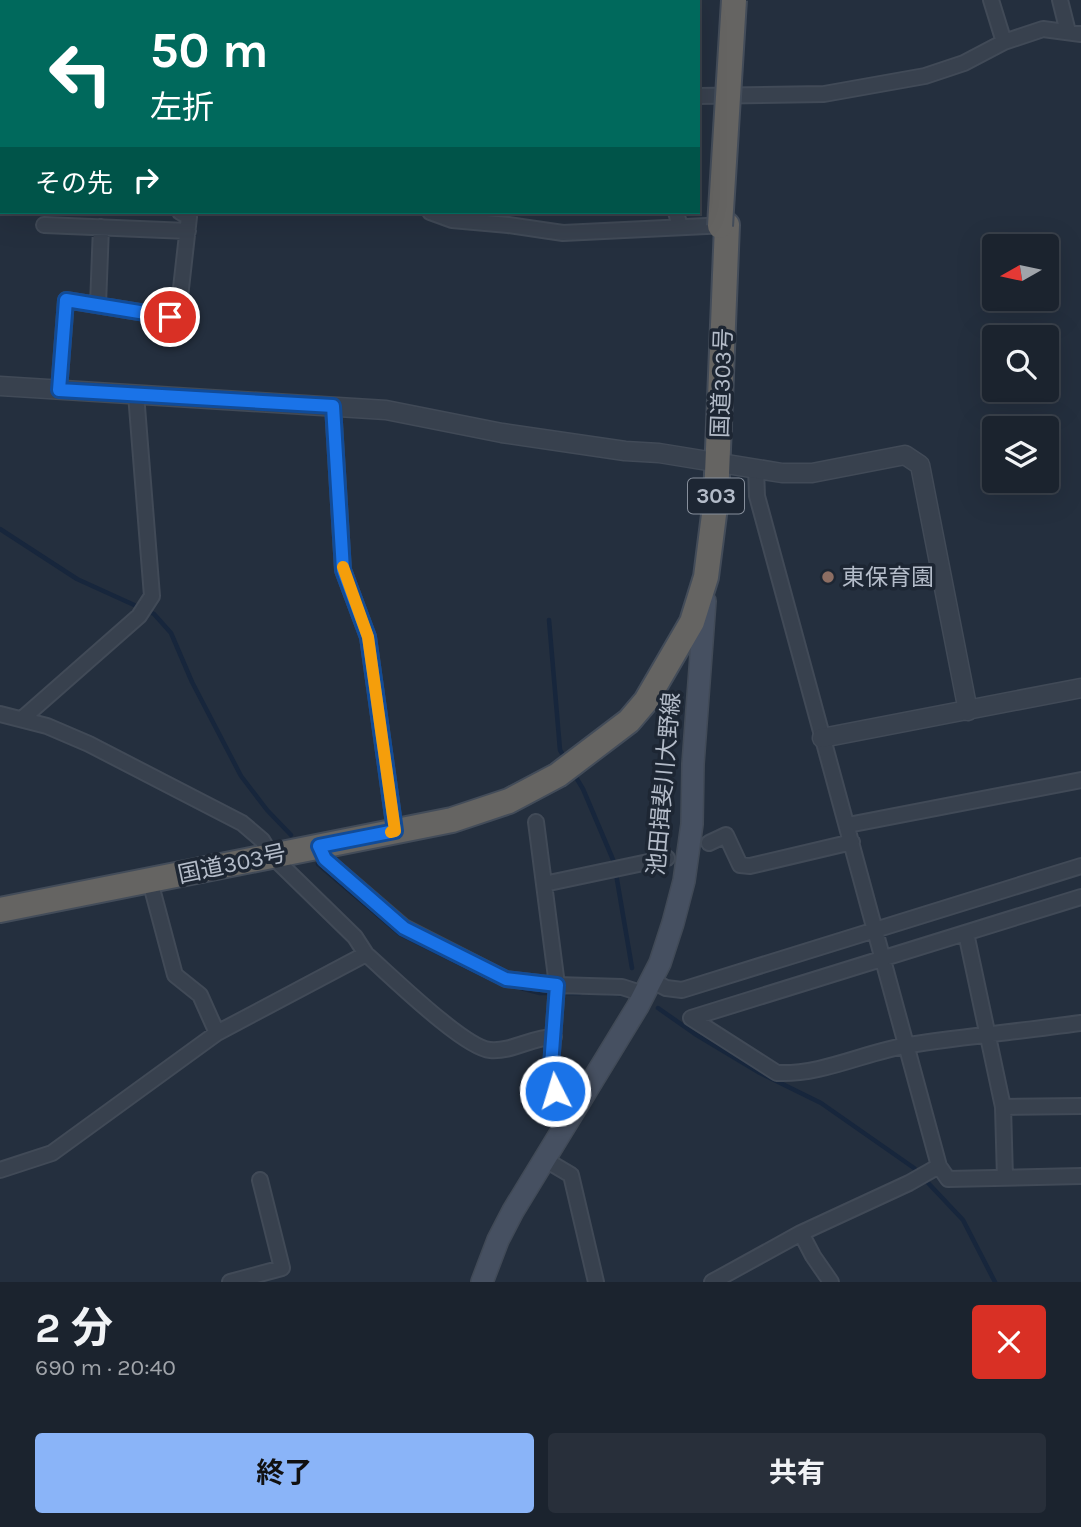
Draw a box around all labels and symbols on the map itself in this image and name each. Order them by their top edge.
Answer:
north arrow [982,234,1059,312]
pin [140,287,200,347]
street label: 国道303号 [707,328,737,438]
road number: 303 [688,478,744,514]
place label: 東保育園 [842,564,934,591]
marker: 東保育園 [820,569,836,585]
street label: 池田揖斐川大野線 [643,691,685,877]
street label: 国道303号 [175,839,289,889]
position arrow [518,1054,592,1128]

